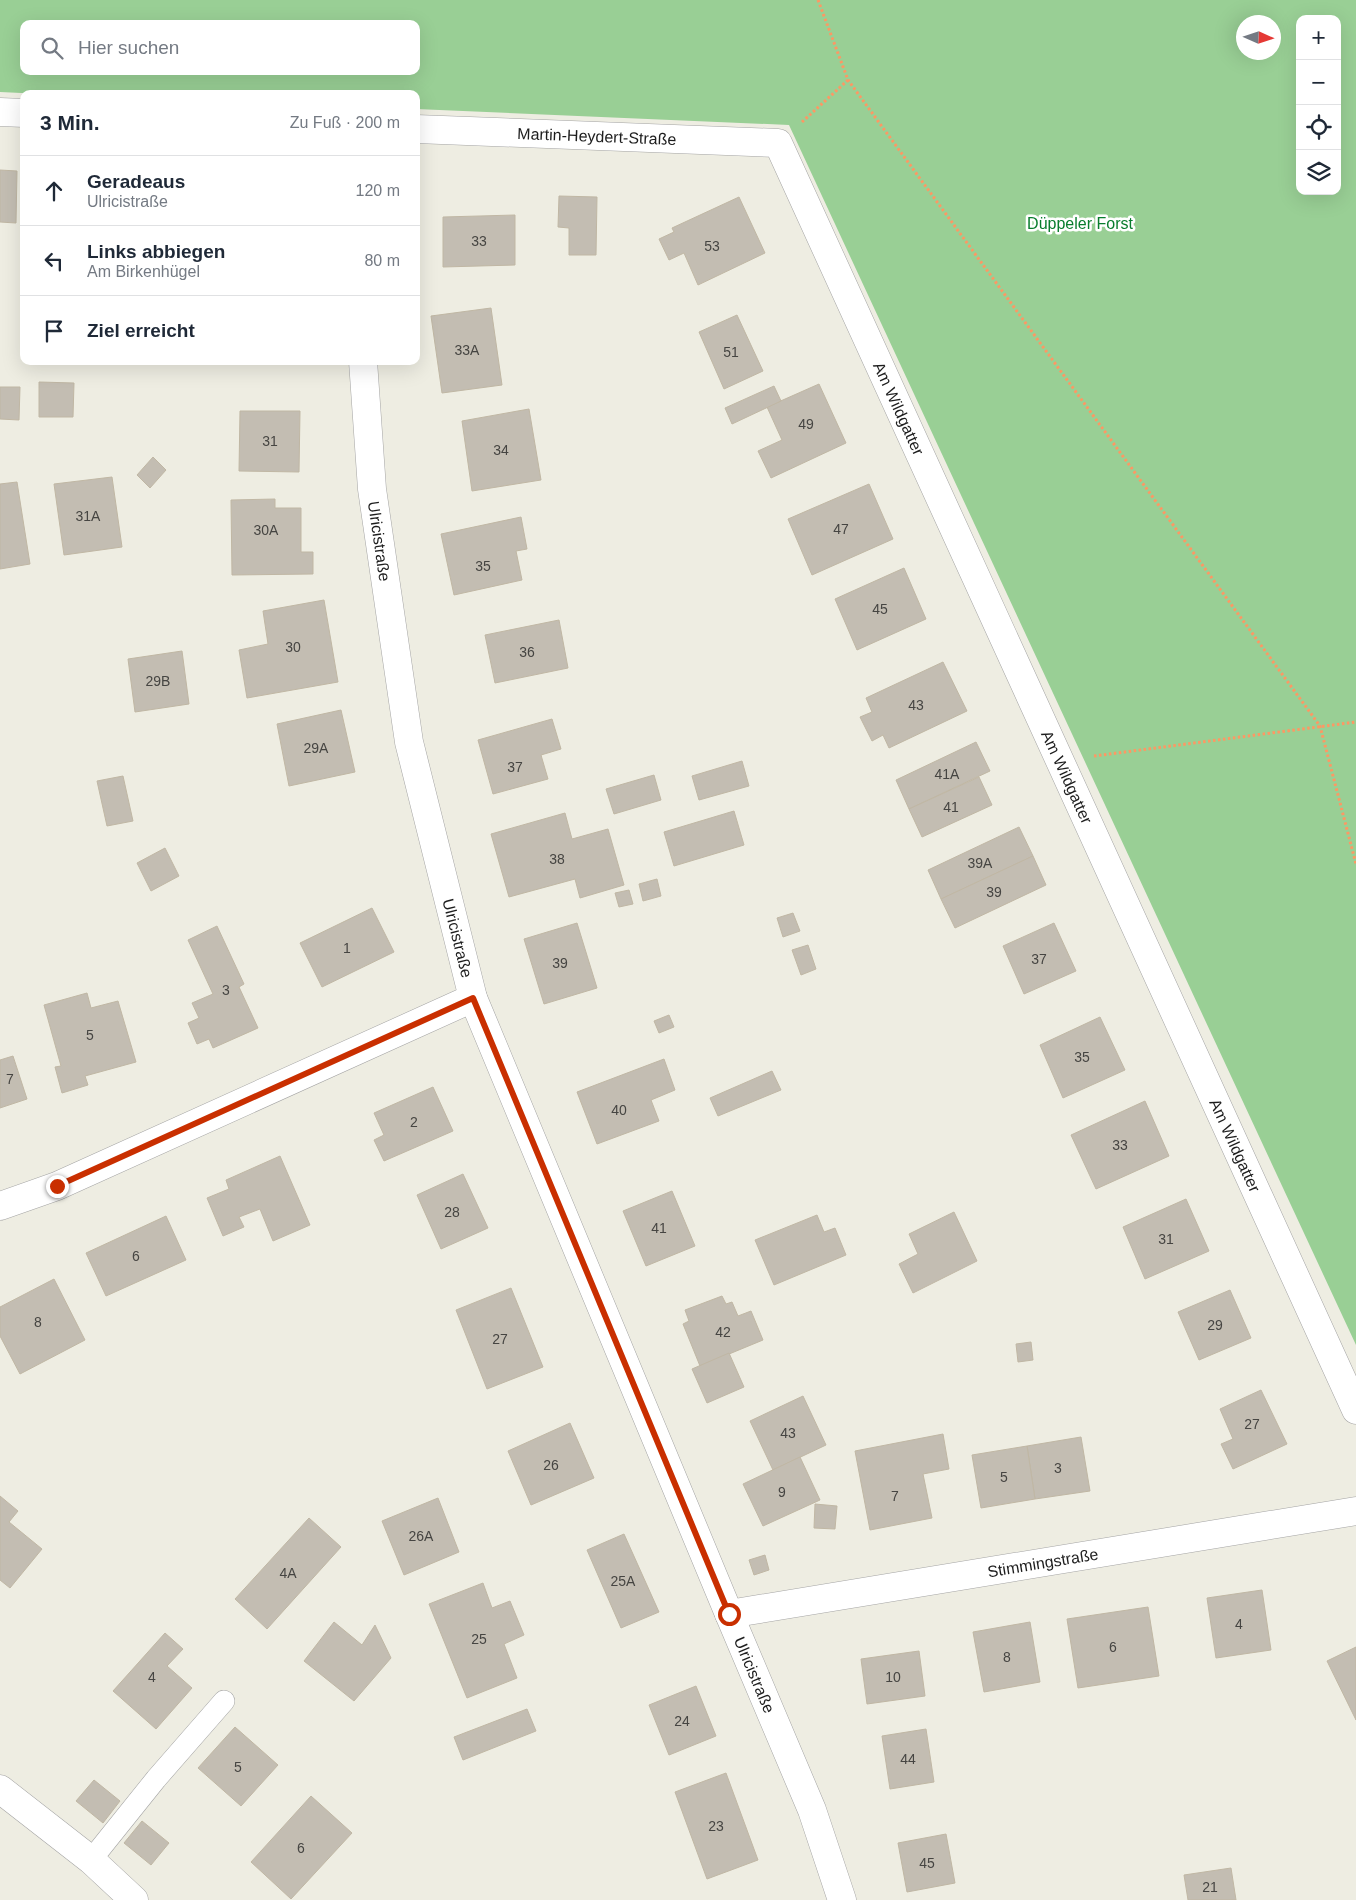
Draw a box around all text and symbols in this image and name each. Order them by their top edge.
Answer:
north arrow [1236,15,1281,60]
map controls [1296,15,1341,195]
button: + [1296,15,1341,60]
search box [20,20,420,75]
icon: search [38,34,66,62]
text: Hier suchen [78,37,179,58]
button: − [1296,60,1341,105]
button: locate [1296,105,1341,150]
text: 3 Min. [40,111,100,134]
text: Zu Fuß · 200 m [290,114,400,131]
street label: Martin-Heydert-Straße [517,124,677,148]
button: layers [1296,150,1341,195]
text: Geradeaus [87,171,185,192]
icon: ahead [40,177,68,205]
text: 120 m [356,182,400,199]
text: Ulricistraße [87,193,168,210]
park label: Düppeler Forst [1027,215,1133,232]
house number: 33 [471,233,487,249]
house number: 53 [704,238,720,254]
text: Links abbiegen [87,241,225,262]
icon: left [40,247,68,275]
text: 80 m [364,252,400,269]
text: Am Birkenhügel [87,263,200,280]
icon: arrive [40,317,68,345]
text: Ziel erreicht [87,320,195,341]
house number: 33A [455,342,480,358]
house number: 51 [723,344,739,360]
street label: Am Wildgatter [870,359,928,458]
house number: 49 [798,416,814,432]
house number: 31 [262,433,278,449]
house number: 34 [493,442,509,458]
street label: Ulricistraße [365,500,394,583]
house number: 31A [76,508,101,524]
house number: 47 [833,521,849,537]
house number: 30A [254,522,279,538]
house number: 35 [475,558,491,574]
house number: 45 [872,601,888,617]
house number: 30 [285,639,301,655]
house number: 36 [519,644,535,660]
house number: 29B [146,673,170,689]
house number: 43 [908,697,924,713]
street label: Am Wildgatter [1039,728,1096,827]
house number: 29A [304,740,329,756]
house number: 37 [507,759,523,775]
house number: 41A [935,766,960,782]
house number: 41 [943,799,959,815]
house number: 38 [549,851,565,867]
house number: 39A [968,855,993,871]
house number: 39 [986,884,1002,900]
street label: Ulricistraße [440,897,476,979]
house number: 1 [343,940,351,956]
house number: 37 [1031,951,1047,967]
house number: 39 [552,955,568,971]
house number: 3 [222,982,230,998]
house number: 5 [86,1027,94,1043]
house number: 35 [1074,1049,1090,1065]
house number: 7 [6,1071,14,1087]
street label: Am Wildgatter [1207,1096,1264,1195]
house number: 40 [611,1102,627,1118]
house number: 2 [410,1114,418,1130]
house number: 33 [1112,1137,1128,1153]
route end [46,1175,69,1198]
house number: 28 [444,1204,460,1220]
house number: 41 [651,1220,667,1236]
house number: 31 [1158,1231,1174,1247]
house number: 6 [132,1248,140,1264]
house number: 8 [34,1314,42,1330]
house number: 29 [1207,1317,1223,1333]
house number: 42 [715,1324,731,1340]
house number: 27 [492,1331,508,1347]
house number: 27 [1244,1416,1260,1432]
house number: 43 [780,1425,796,1441]
house number: 26 [543,1457,559,1473]
house number: 3 [1054,1460,1062,1476]
house number: 5 [1000,1469,1008,1485]
house number: 9 [778,1484,786,1500]
house number: 7 [891,1488,899,1504]
house number: 26A [409,1528,434,1544]
street label: Stimmingstraße [986,1545,1100,1580]
house number: 4A [279,1565,297,1581]
house number: 25A [611,1573,636,1589]
route start [718,1603,741,1626]
house number: 4 [1235,1616,1243,1632]
house number: 25 [471,1631,487,1647]
street label: Ulricistraße [731,1634,778,1715]
house number: 6 [1109,1639,1117,1655]
house number: 8 [1003,1649,1011,1665]
house number: 4 [148,1669,156,1685]
house number: 10 [885,1669,901,1685]
house number: 24 [674,1713,690,1729]
house number: 44 [900,1751,916,1767]
house number: 5 [234,1759,242,1775]
house number: 23 [708,1818,724,1834]
house number: 6 [297,1840,305,1856]
house number: 45 [919,1855,935,1871]
house number: 21 [1202,1879,1218,1895]

